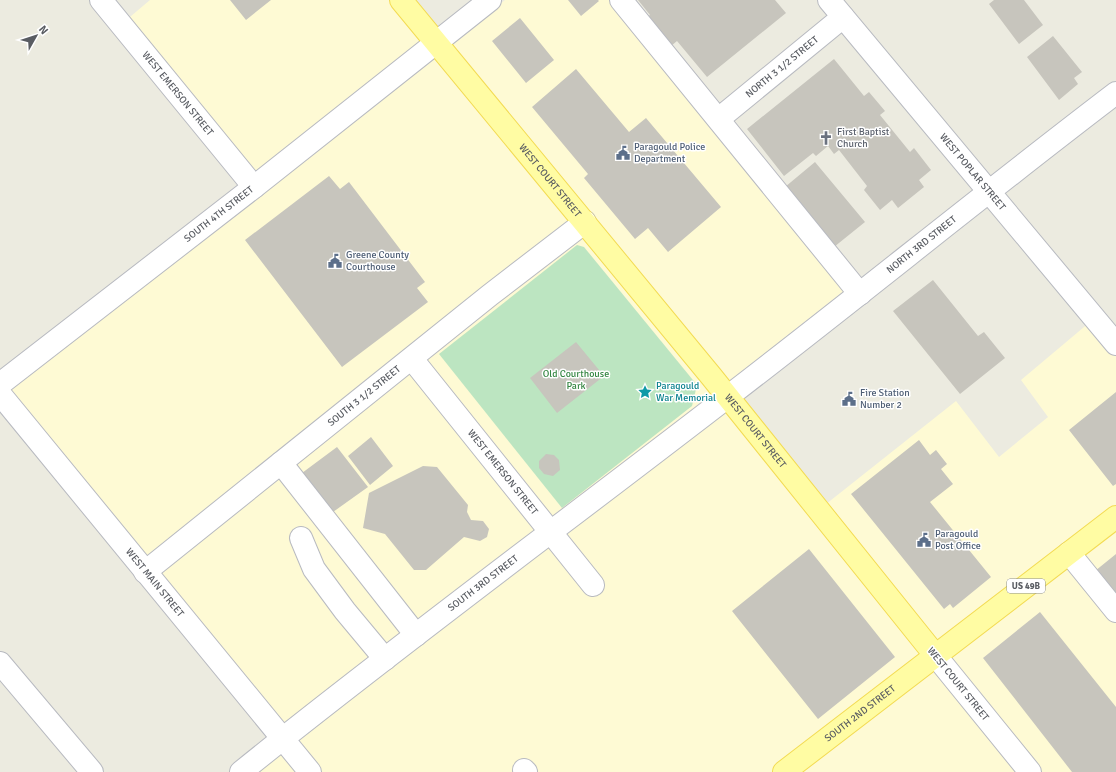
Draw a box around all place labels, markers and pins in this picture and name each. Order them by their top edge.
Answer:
place label: First Baptist Church [837,126,890,150]
church icon: First Baptist Church [818,130,834,146]
place label: Paragould Police Department [634,141,705,165]
public building icon: Paragould Police Department [615,145,631,161]
place label: Greene County Courthouse [346,249,409,273]
public building icon: Greene County Courthouse [327,253,343,269]
place label: Paragould War Memorial [656,380,716,404]
place icon: Paragould War Memorial [637,384,653,400]
place label: Fire Station Number 2 [860,387,910,411]
public building icon: Fire Station Number 2 [841,391,857,407]
place label: Paragould Post Office [935,528,981,552]
public building icon: Paragould Post Office [916,532,932,548]

